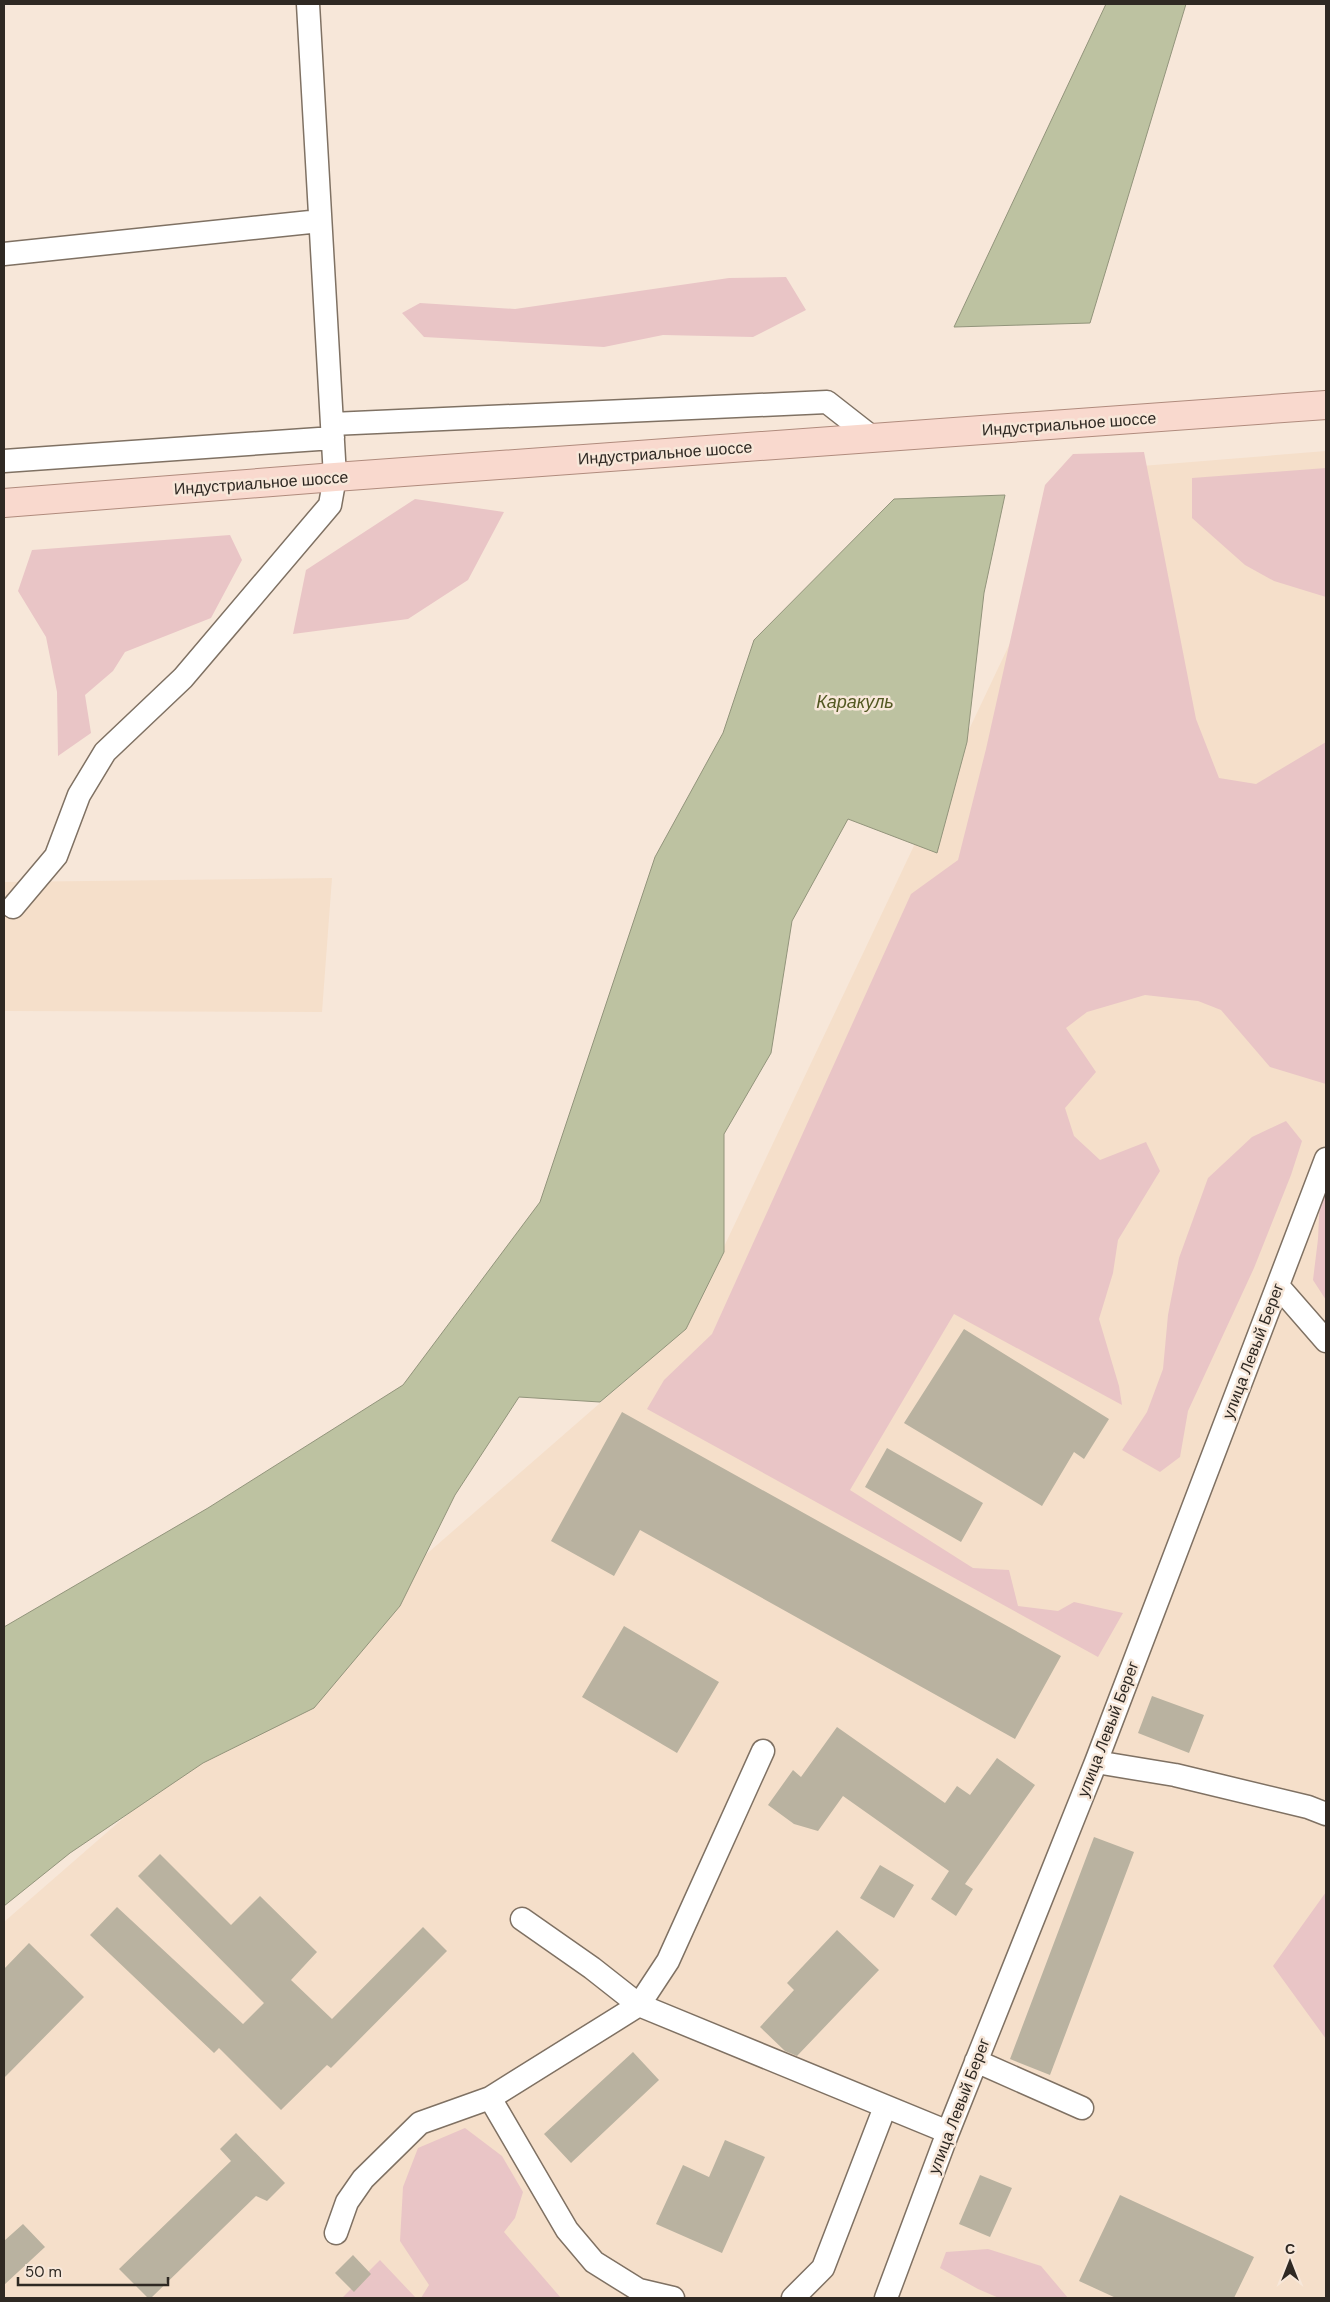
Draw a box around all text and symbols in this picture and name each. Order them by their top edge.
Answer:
street label: Индустриальное шоссе [981,407,1157,441]
street label: Индустриальное шоссе [577,436,753,470]
street label: Индустриальное шоссе [173,466,349,500]
water label: Каракуль [816,690,894,714]
street label: улица Левый Берег [1217,1280,1289,1422]
street label: улица Левый Берег [1072,1658,1144,1800]
street label: улица Левый Берег [923,2035,995,2177]
north arrow [1265,2237,1315,2287]
text: С [1285,2240,1295,2258]
scale bar [18,2254,168,2286]
text: 50 m [25,2262,62,2282]

